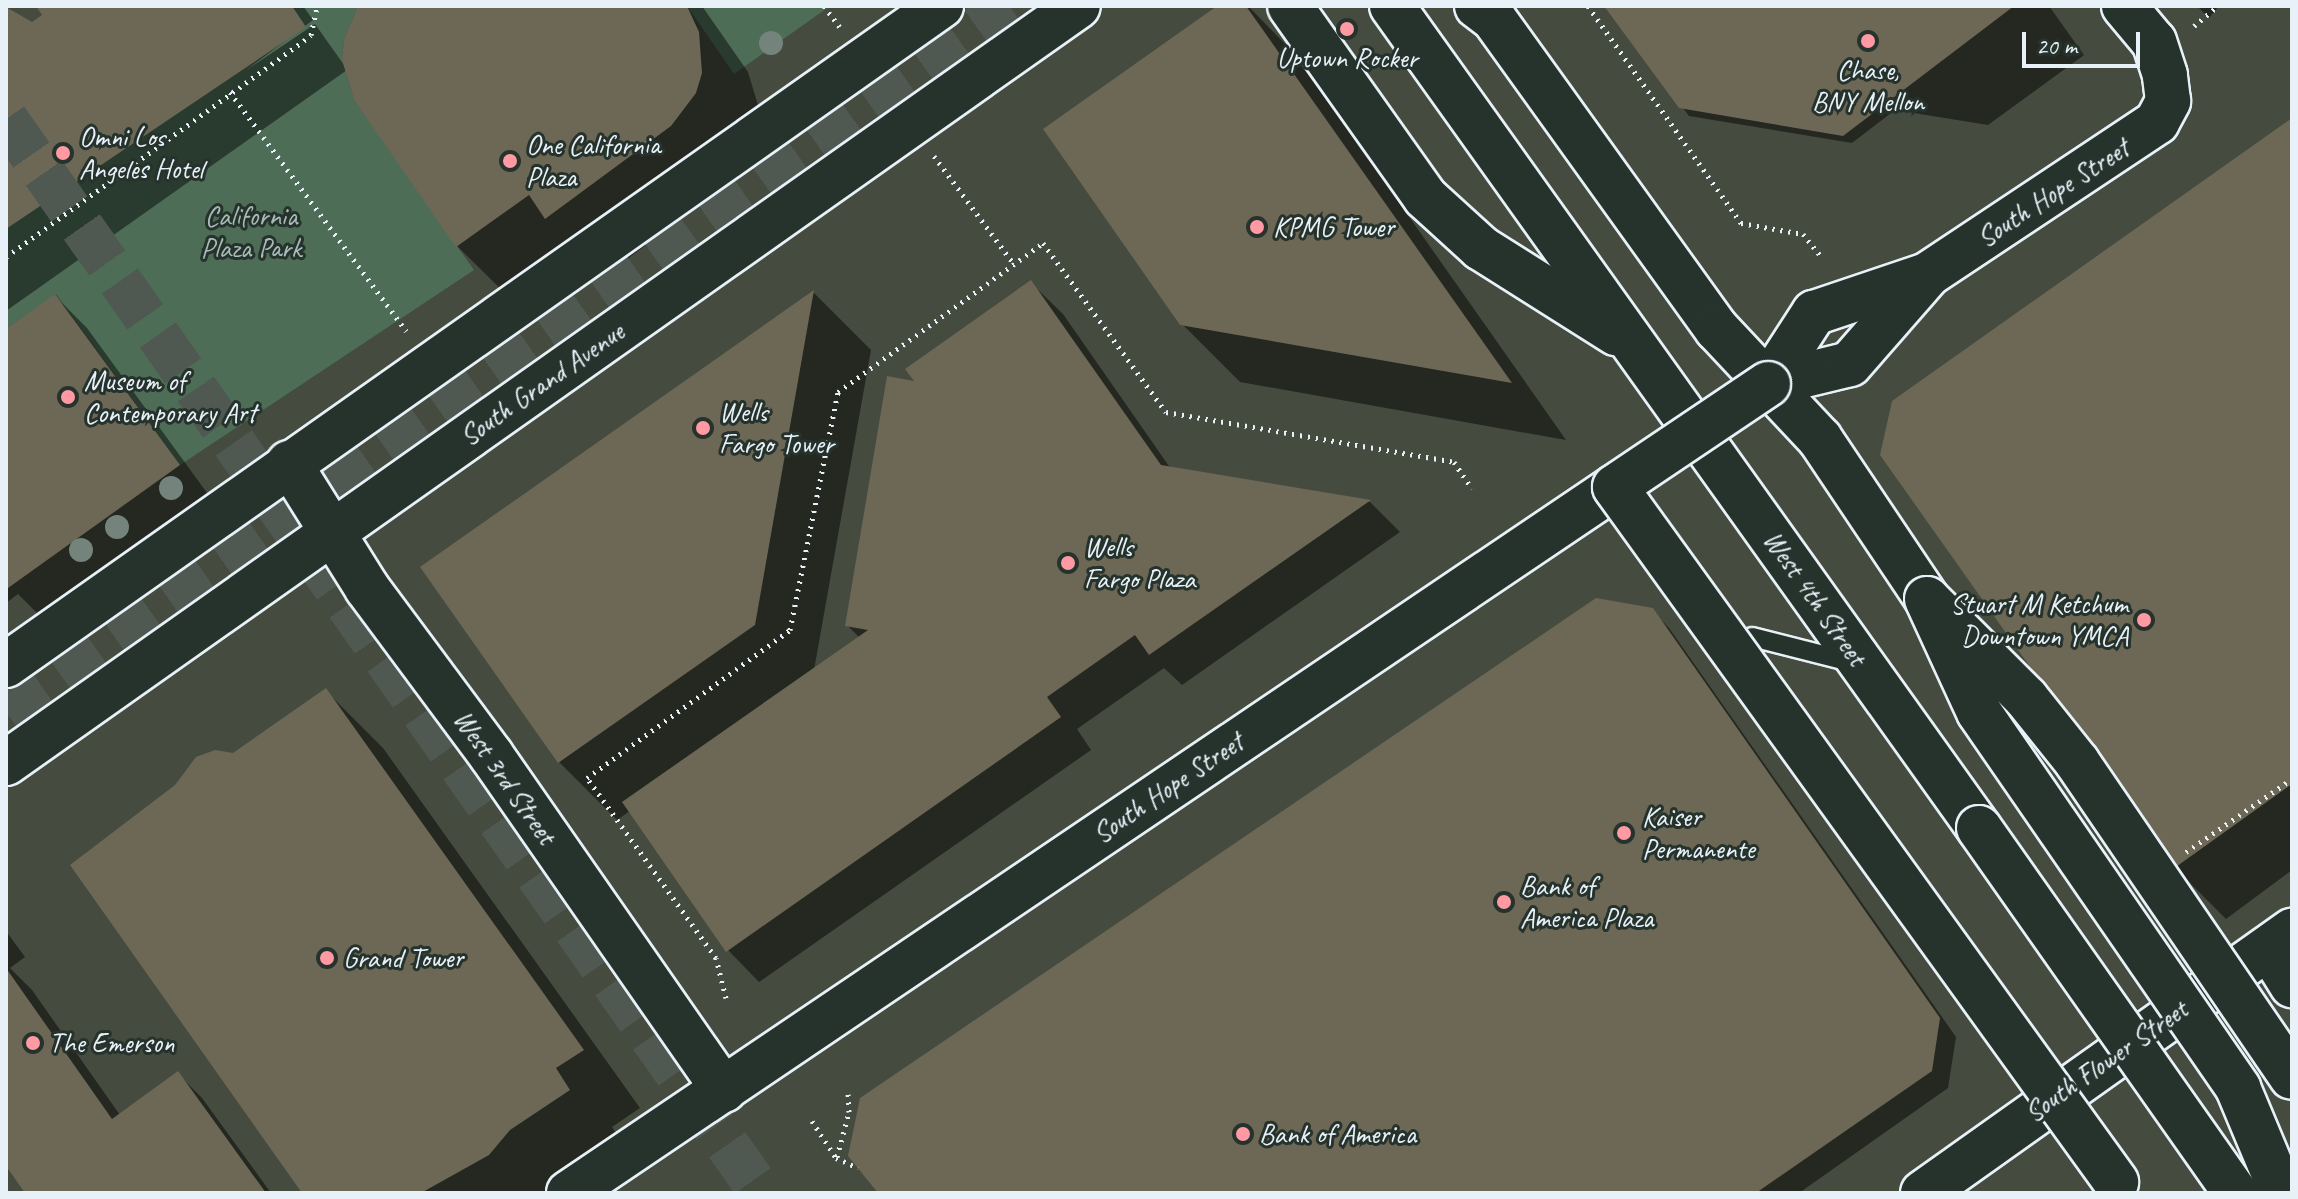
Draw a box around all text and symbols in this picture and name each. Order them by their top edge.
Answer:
scale bar [2026,16,2144,66]
marker: Uptown Rocker [1338,20,1356,38]
text: 20 m [2036,31,2077,61]
marker: Chase, BNY Mellon [1859,32,1877,50]
place label: Uptown Rocker [1276,41,1418,75]
place label: Chase, BNY Mellon [1812,53,1924,119]
place label: Omni Los Angeles Hotel [79,120,203,186]
place label: One California Plaza [526,128,661,194]
street label: South Hope Street [1970,131,2136,255]
marker: Omni Los Angeles Hotel [54,144,72,162]
marker: One California Plaza [501,152,519,170]
park label: California Plaza Park [200,199,302,265]
place label: KPMG Tower [1273,210,1394,244]
marker: KPMG Tower [1248,218,1266,236]
street label: South Grand Avenue [453,315,631,453]
place label: Museum of Contemporary Art [84,364,256,430]
marker: Museum of Contemporary Art [59,388,77,406]
place label: Wells Fargo Tower [719,395,833,461]
marker: Wells Fargo Tower [694,419,712,437]
street label: West 4th Street [1756,524,1874,672]
place label: Wells Fargo Plaza [1084,530,1195,596]
marker: Wells Fargo Plaza [1059,554,1077,572]
place label: Stuart M Ketchum Downtown YMCA [1950,587,2128,653]
marker: Stuart M Ketchum Downtown YMCA [2135,611,2153,629]
street label: West 3rd Street [446,703,564,851]
street label: South Hope Street [1086,725,1250,851]
place label: Kaiser Permanente [1642,800,1755,866]
marker: Kaiser Permanente [1613,822,1635,844]
place label: Bank of America Plaza [1520,869,1653,935]
marker: Bank of America Plaza [1495,893,1513,911]
place label: Grand Tower [343,941,463,975]
marker: Grand Tower [318,949,336,967]
street label: South Flower Street [2018,992,2194,1130]
place label: The Emerson [49,1026,173,1060]
marker: The Emerson [24,1034,42,1052]
place label: Bank of America [1259,1117,1416,1151]
marker: Bank of America [1234,1125,1252,1143]

